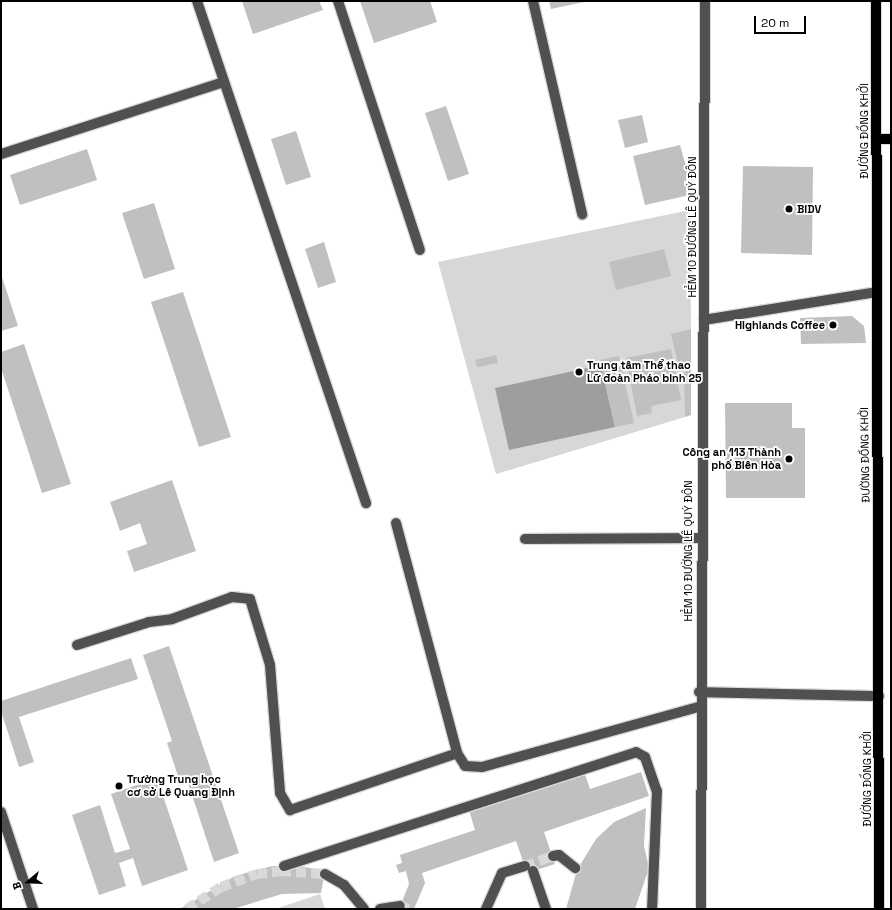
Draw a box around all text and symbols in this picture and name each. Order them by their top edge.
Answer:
scale bar [756,8,808,34]
text: 20 m [761,15,789,31]
street label: ĐƯỜNG ĐỒNG KHỞI [857,83,871,179]
street label: HẺM 10 ĐƯỜNG LÊ QUÝ ĐÔN [685,156,699,298]
place label: BIDV [797,202,821,216]
marker: BIDV [784,204,794,214]
place label: Highlands Coffee [735,318,825,332]
marker: Highlands Coffee [828,320,838,330]
place label: Trung tâm Thể thao Lữ đoàn Pháo binh 25 [587,359,702,385]
marker: Trung tâm Thể thao Lữ đoàn Pháo binh 25 [574,367,584,377]
street label: ĐƯỜNG ĐỒNG KHỞI [858,407,872,503]
place label: Công an 113 Thành phố Biên Hòa [682,446,781,472]
marker: Công an 113 Thành phố Biên Hòa [784,454,794,464]
street label: HẺM 10 ĐƯỜNG LÊ QUÝ ĐÔN [681,480,695,622]
street label: ĐƯỜNG ĐỒNG KHỞI [860,731,874,827]
place label: Trường Trung học cơ sở Lê Quang Định [127,773,235,799]
marker: Trường Trung học cơ sở Lê Quang Định [114,781,124,791]
north arrow [8,862,48,902]
text: B [9,880,24,892]

